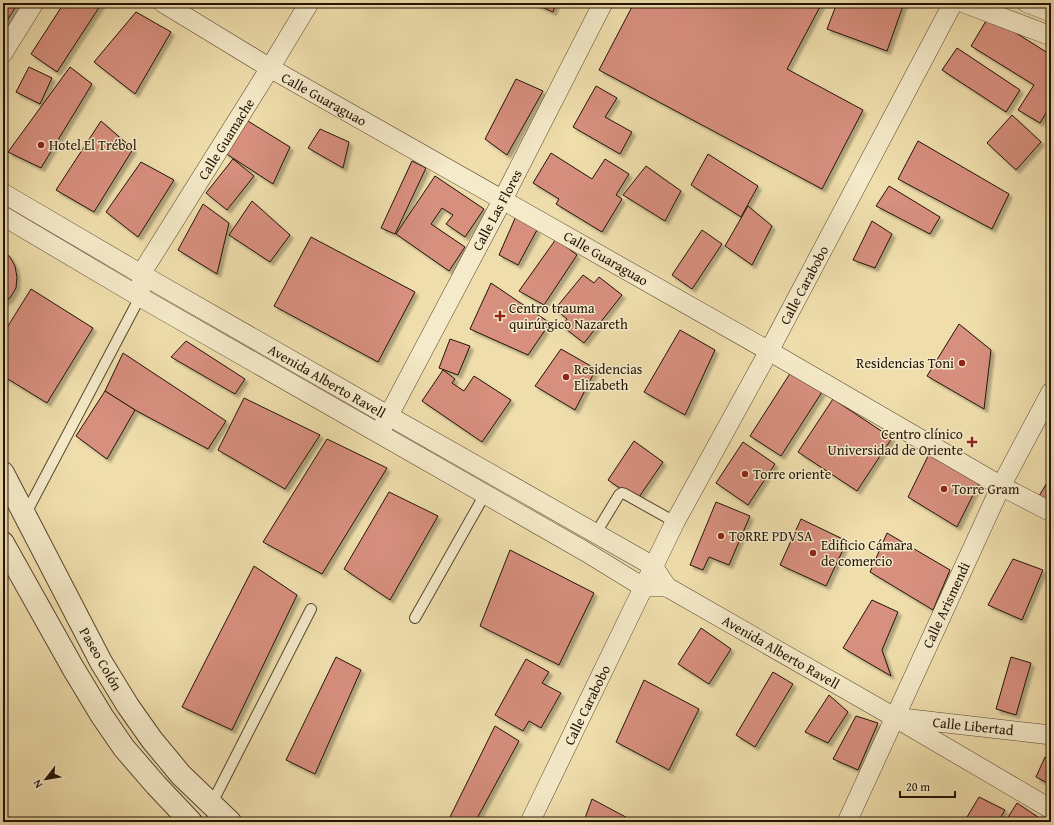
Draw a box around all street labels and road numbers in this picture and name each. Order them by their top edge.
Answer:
street label: Calle Guaraguao [278,67,370,131]
street label: Calle Guamache [193,94,259,184]
street label: Calle Las Flores [467,166,527,254]
street label: Calle Guaraguao [560,226,652,290]
street label: Calle Carabobo [775,242,833,328]
street label: Avenida Alberto Ravell [265,339,390,423]
street label: Calle Arismendi [917,559,975,651]
street label: Avenida Alberto Ravell [719,610,844,694]
street label: Paseo Colón [75,624,127,695]
street label: Calle Carabobo [559,662,615,748]
street label: Calle Libertad [932,712,1015,740]

